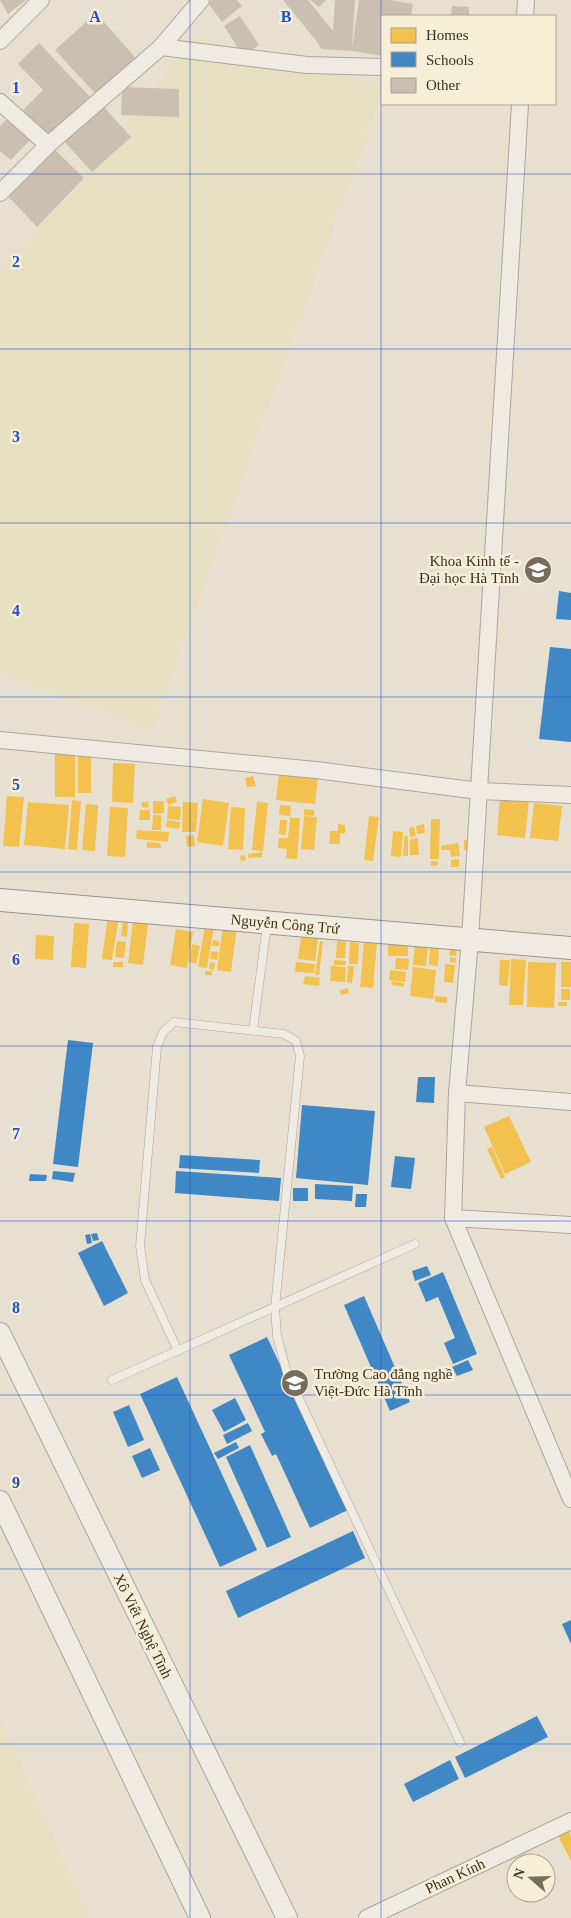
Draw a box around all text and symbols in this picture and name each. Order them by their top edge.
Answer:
text: A [89,8,101,25]
text: B [281,8,292,25]
legend [381,15,556,105]
text: Homes [426,27,469,43]
text: Schools [426,52,474,68]
text: Other [426,77,460,93]
text: 1 [12,79,20,96]
text: 2 [12,253,20,270]
text: 3 [12,428,20,445]
place label: Khoa Kinh tế - Đại học Hà Tĩnh [419,553,519,586]
school or university icon: Khoa Kinh tế - Đại học Hà Tĩnh [523,555,553,585]
text: 4 [12,602,20,619]
text: 5 [12,776,20,793]
street label: Nguyễn Công Trứ [230,911,341,937]
text: 6 [12,951,20,968]
text: 7 [12,1125,20,1142]
text: 8 [12,1299,20,1316]
place label: Trường Cao đẳng nghề Việt-Đức Hà Tĩnh [314,1366,453,1399]
school or university icon: Trường Cao đẳng nghề Việt-Đức Hà Tĩnh [280,1368,310,1398]
text: 9 [12,1474,20,1491]
street label: Xô Viết Nghệ Tĩnh [111,1571,176,1682]
north arrow [506,1853,556,1903]
street label: Phan Kính [423,1855,488,1897]
text: N [510,1866,528,1881]

